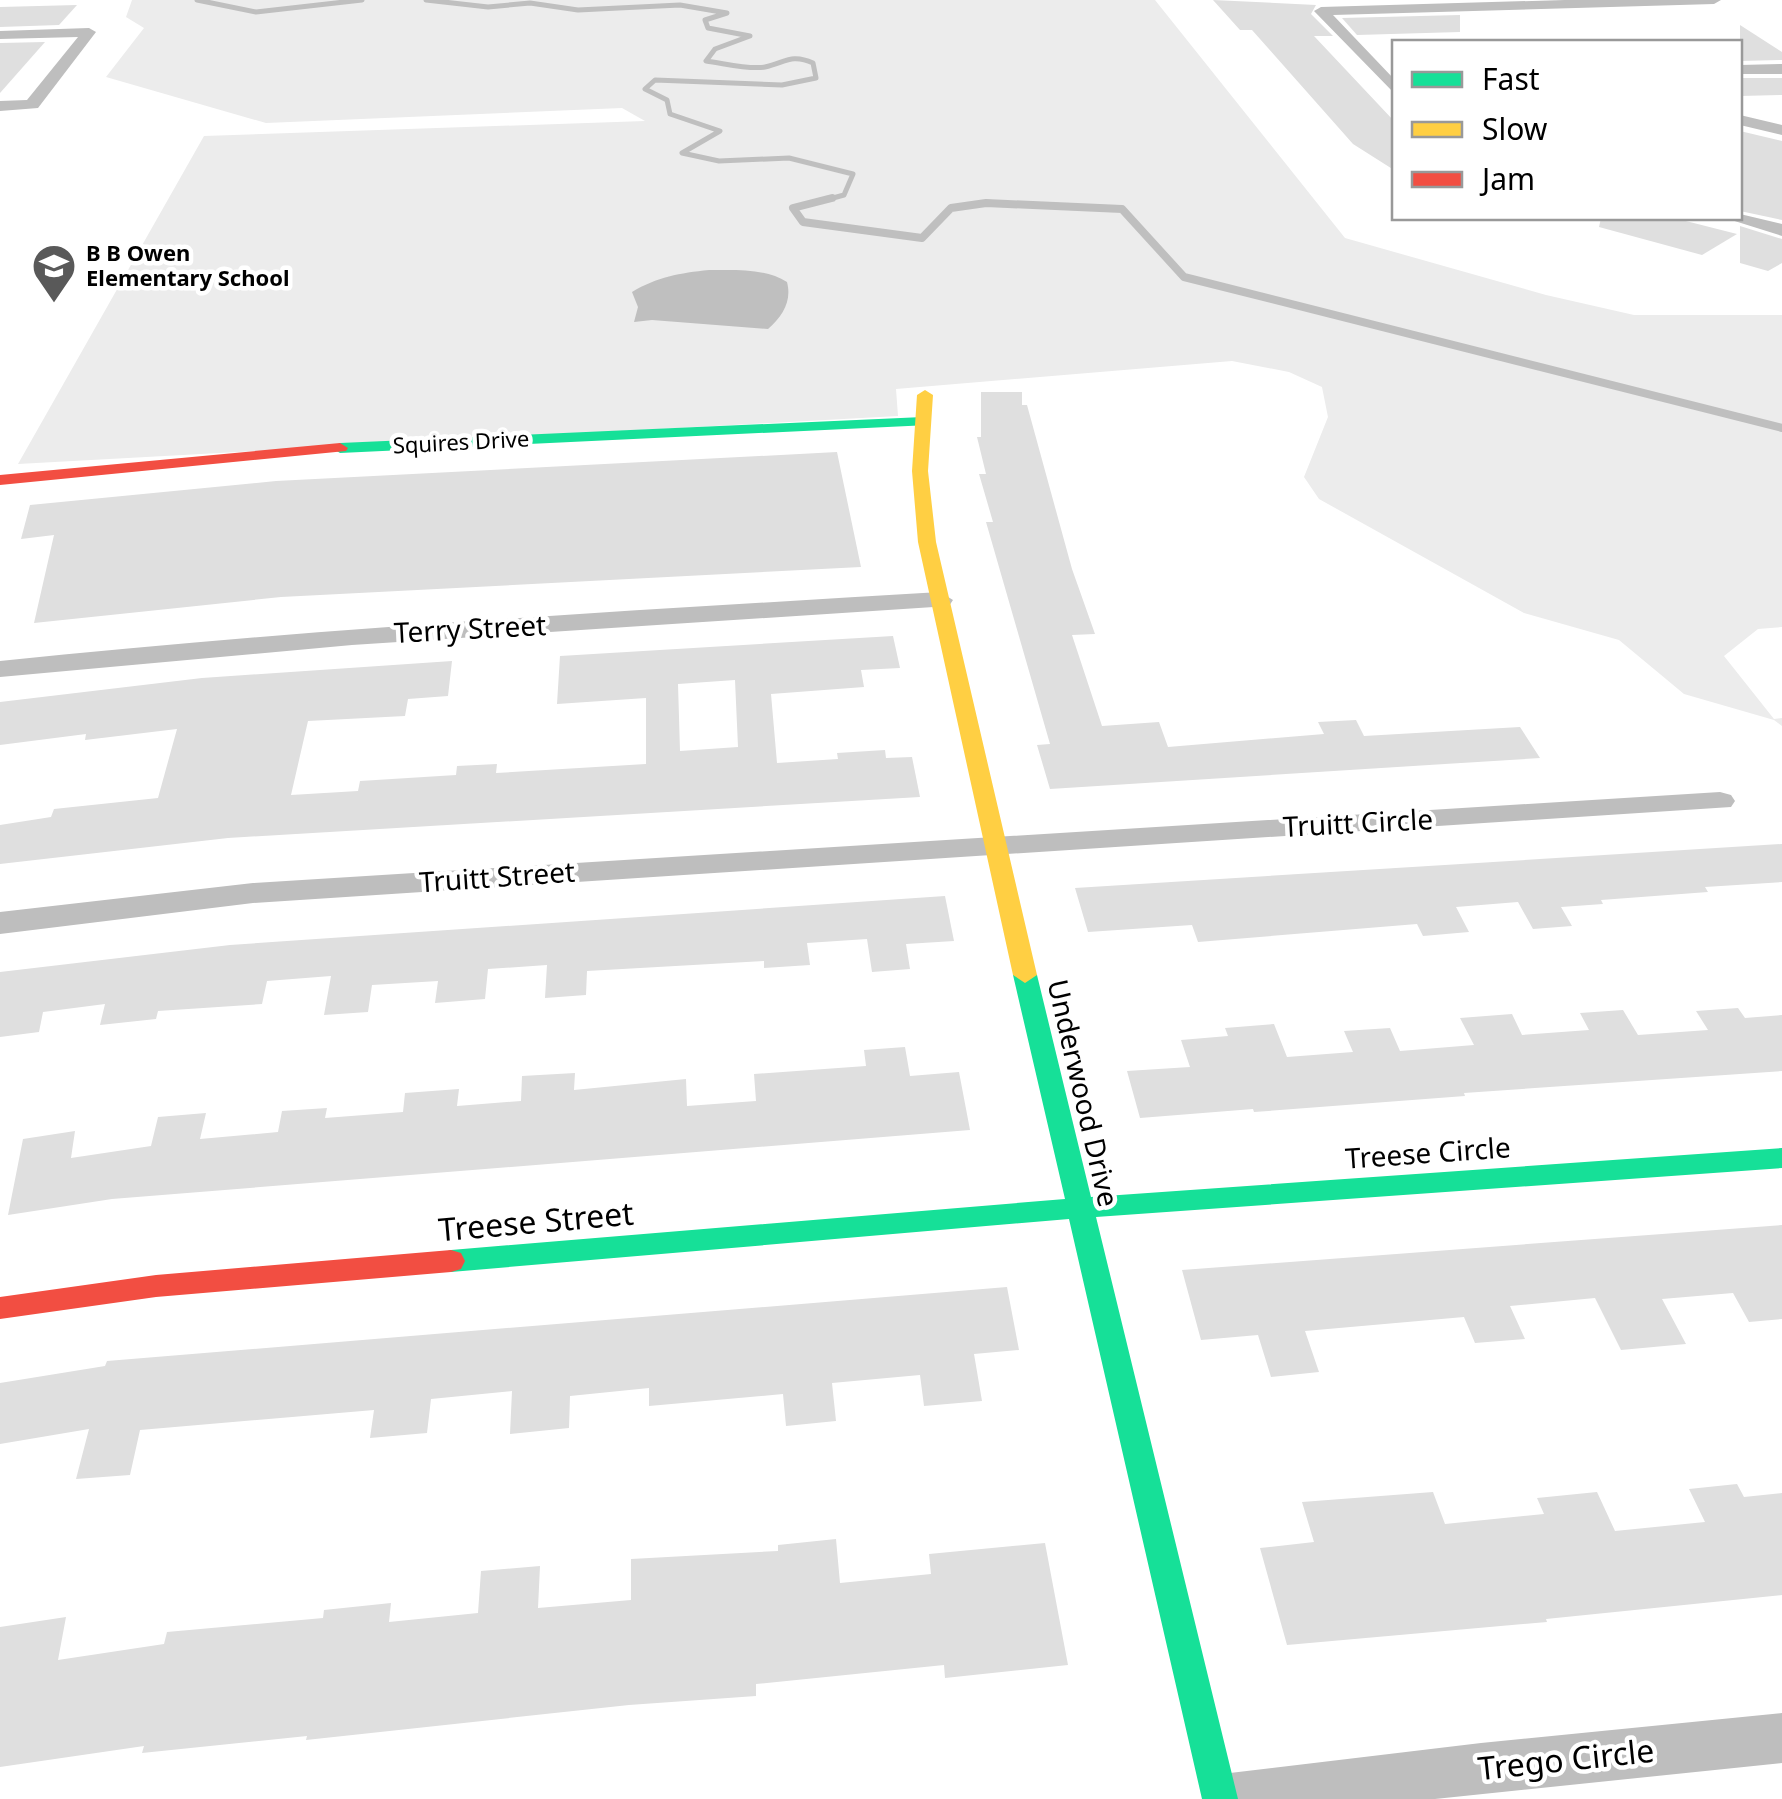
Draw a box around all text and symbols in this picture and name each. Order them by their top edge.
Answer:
legend [1392,40,1742,220]
text: Fast [1482,58,1540,99]
text: Slow [1482,108,1548,149]
text: Jam [1479,158,1535,199]
place label: B B Owen Elementary School [86,237,290,292]
school or university icon: B B Owen Elementary School [31,243,77,304]
street label: Squires Drive [392,422,530,460]
street label: Terry Street [393,605,547,651]
street label: Truitt Circle [1282,799,1434,845]
street label: Truitt Street [418,852,576,900]
street label: Underwood Drive [1039,975,1129,1210]
street label: Treese Circle [1344,1127,1512,1177]
street label: Treese Street [436,1191,635,1250]
street label: Trego Circle [1476,1728,1656,1789]

